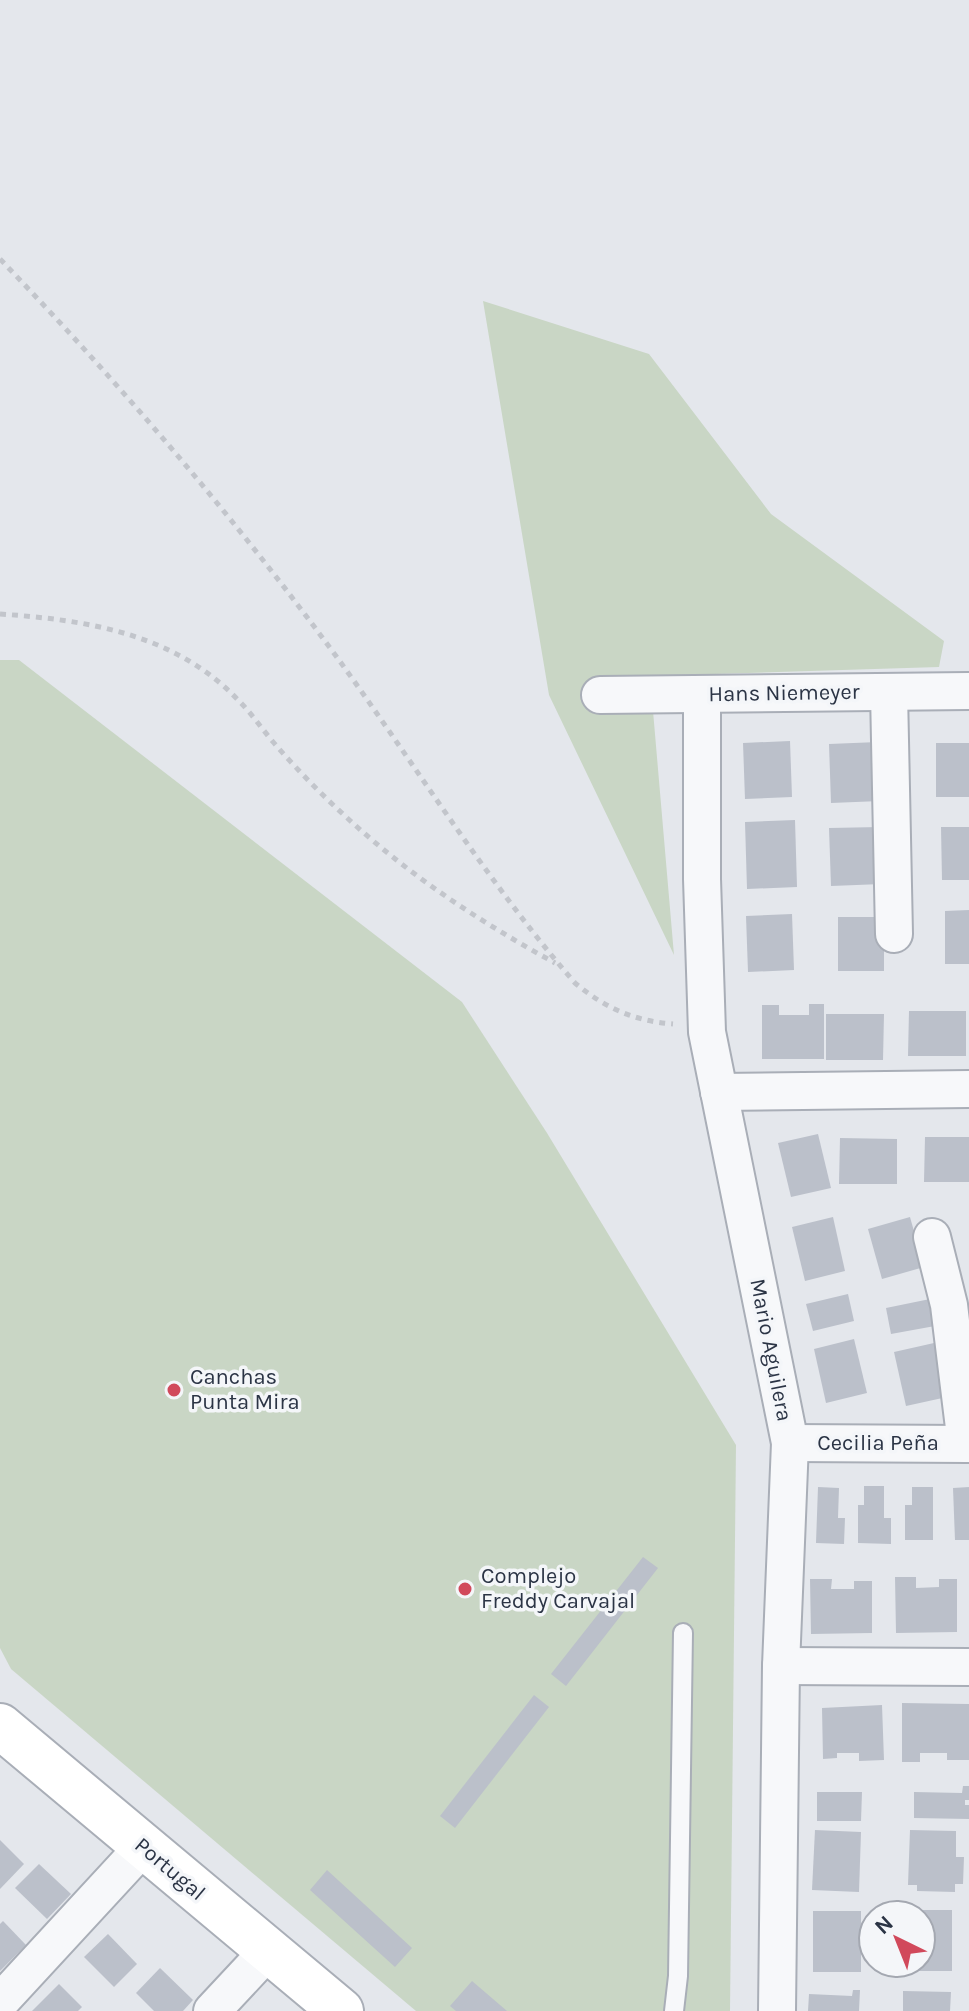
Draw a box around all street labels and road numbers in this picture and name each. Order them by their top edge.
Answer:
street label: Hans Niemeyer [708,679,860,707]
street label: Mario Aguilera [744,1276,798,1424]
street label: Cecilia Peña [817,1430,939,1456]
street label: Portugal [129,1832,211,1906]

